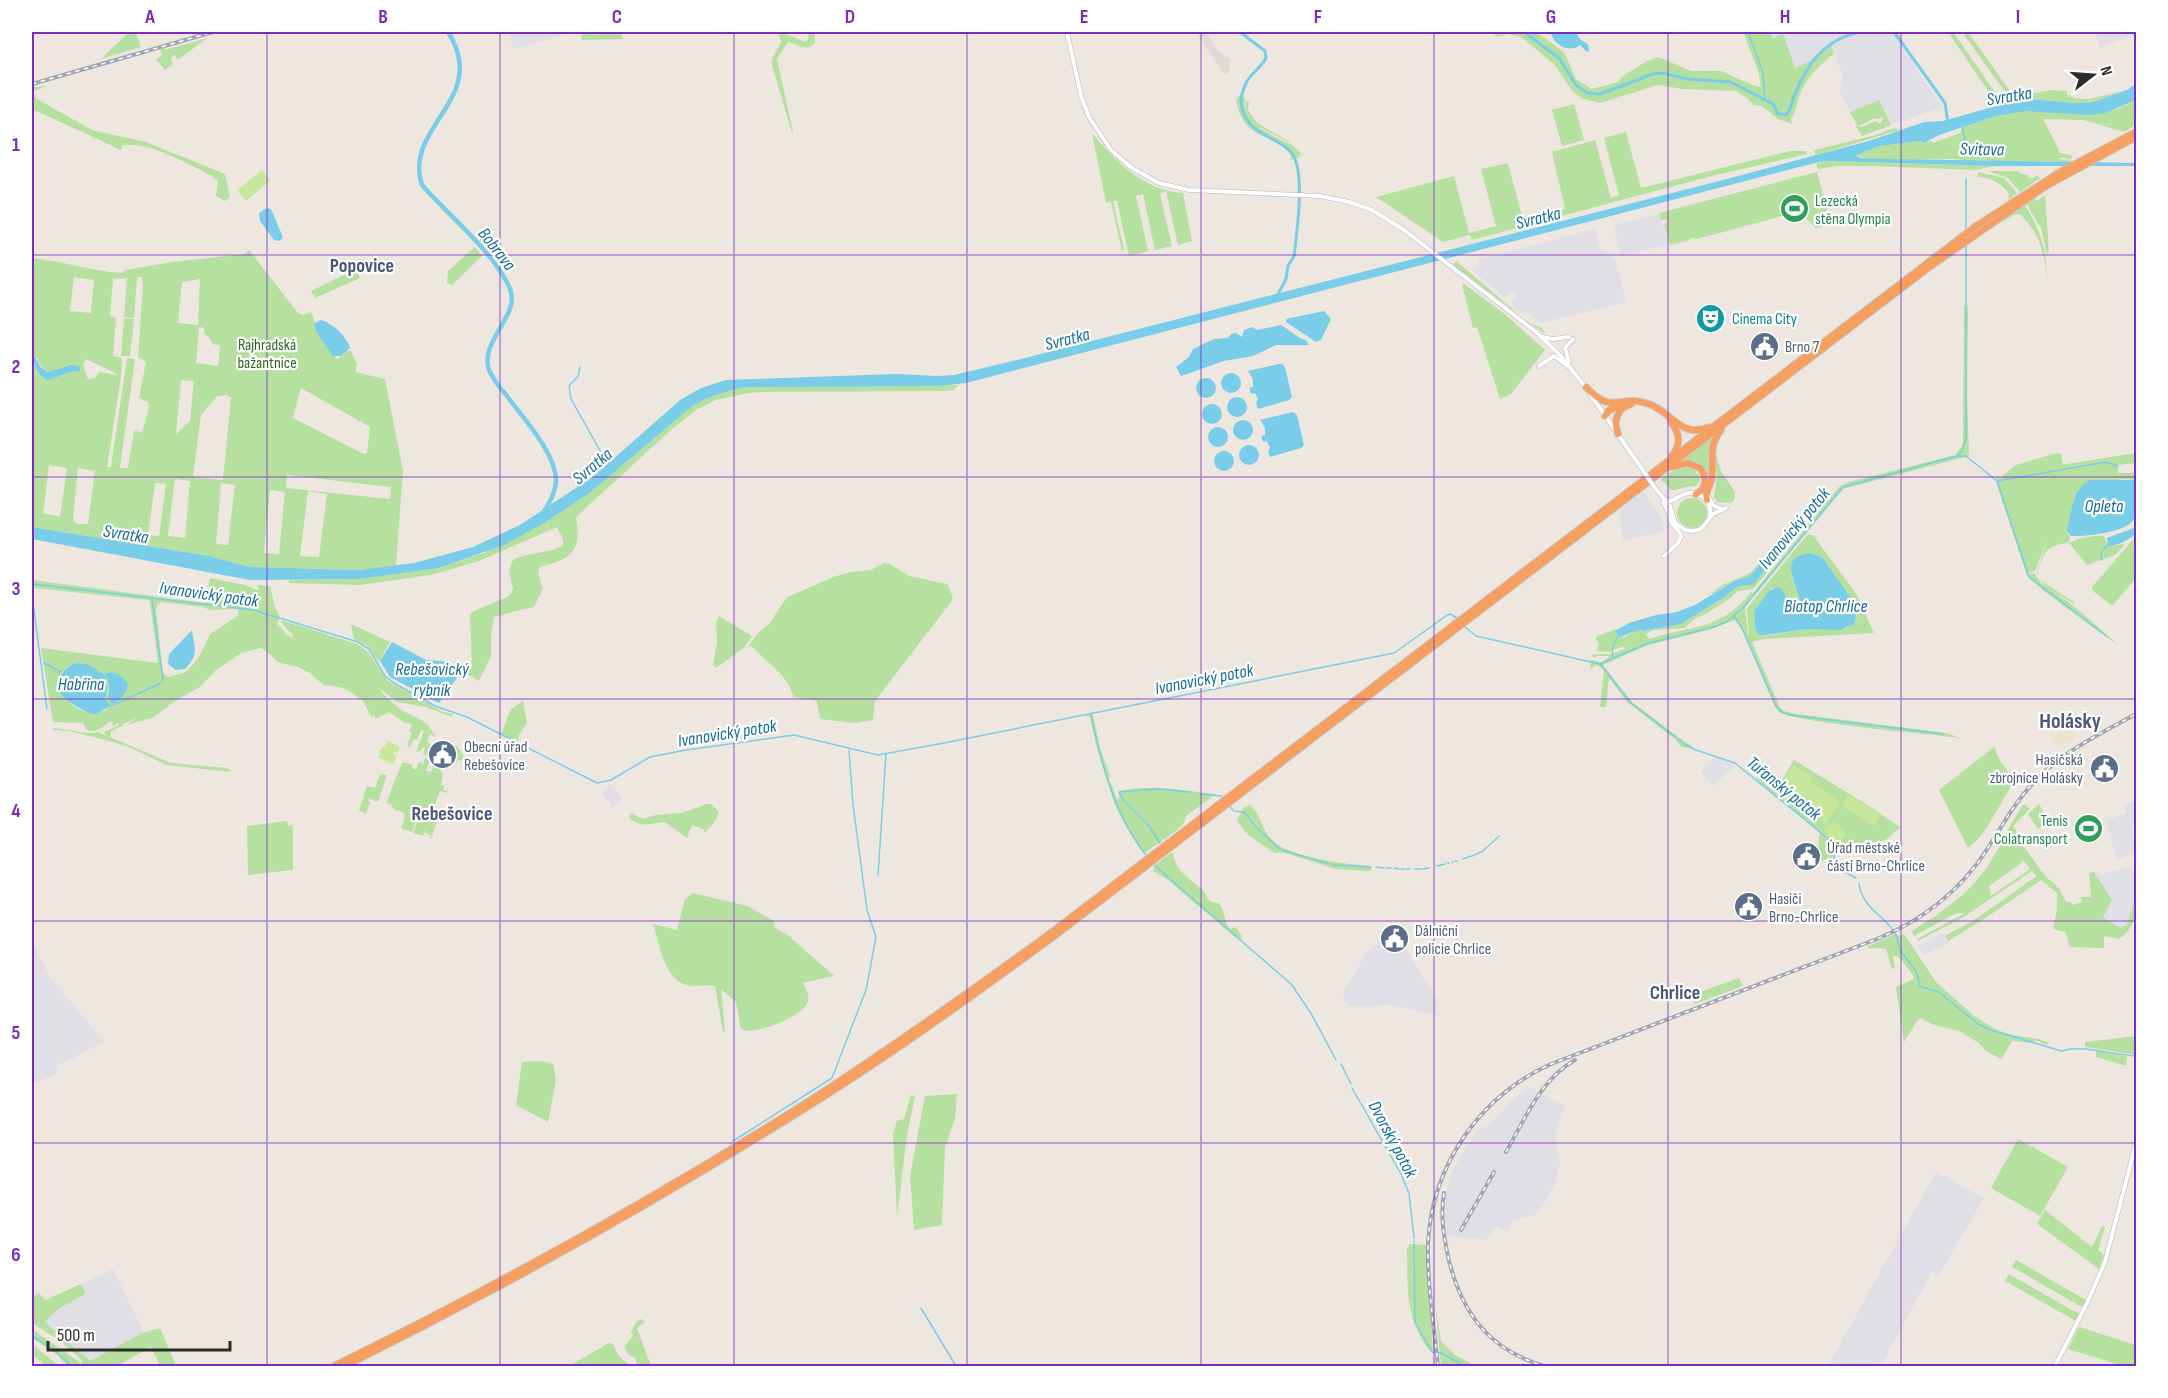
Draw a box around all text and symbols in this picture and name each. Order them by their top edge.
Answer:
text: A [144,5,155,29]
text: B [378,5,388,29]
text: C [612,5,622,29]
text: D [845,5,855,29]
text: E [1080,5,1088,29]
text: F [1314,5,1322,29]
text: G [1546,5,1556,29]
text: H [1780,5,1790,29]
text: I [2016,5,2020,29]
north arrow [2063,45,2123,105]
text: N [2096,64,2116,78]
water label: Svratka [1985,82,2034,110]
text: 1 [12,133,20,157]
water label: Svitava [1960,139,2005,160]
place label: Lezecká stěna Olympia [1815,192,1891,229]
sports icon: Lezecká stěna Olympia [1778,193,1810,225]
water label: Svratka [1513,203,1563,234]
water label: Bobrava [473,224,520,275]
district label: Popovice [330,254,394,278]
theatre icon: Cinema City [1695,302,1727,334]
place label: Cinema City [1732,310,1797,329]
water label: Svratka [1042,324,1092,355]
public building icon: Brno 7 [1748,330,1780,362]
park label: Rajhradská bažantnice [237,336,297,373]
place label: Brno 7 [1785,338,1820,357]
text: 2 [12,355,20,379]
water label: Svratka [568,443,617,489]
water label: Ivanovický potok [1754,482,1835,573]
water label: Opleta [2085,496,2124,517]
water label: Svratka [102,521,151,549]
text: 3 [12,577,21,601]
water label: Ivanovický potok [158,577,261,612]
water label: Biotop Chrlice [1784,596,1868,617]
water label: Rebešovický rybník [395,659,470,701]
water label: Ivanovický potok [1153,659,1256,699]
water label: Habřina [58,674,105,695]
district label: Holásky [2039,708,2101,735]
water label: Ivanovický potok [676,715,779,752]
place label: Obecní úřad Rebešovice [464,738,527,775]
public building icon: Obecní úřad Rebešovice [427,739,459,771]
place label: Hasičská zbrojnice Holásky [1990,751,2083,788]
water label: Tuřanský potok [1742,752,1826,825]
public building icon: Hasičská zbrojnice Holásky [2088,752,2120,784]
text: 4 [11,799,21,823]
district label: Rebešovice [412,802,492,826]
place label: Tenis Colatransport [1994,812,2068,849]
sports icon: Tenis Colatransport [2073,813,2105,845]
place label: Úřad městské části Brno-Chrlice [1827,839,1925,876]
public building icon: Úřad městské části Brno-Chrlice [1790,840,1822,872]
place label: Hasiči Brno-Chrlice [1769,890,1838,927]
public building icon: Hasiči Brno-Chrlice [1732,891,1764,923]
place label: Dálniční policie Chrlice [1415,922,1491,959]
public building icon: Dálniční policie Chrlice [1378,923,1410,955]
district label: Chrlice [1650,981,1700,1005]
text: 5 [12,1021,21,1045]
water label: Dvorský potok [1364,1097,1422,1182]
text: 6 [11,1243,21,1267]
scale bar [48,1314,230,1352]
text: 500 m [57,1325,95,1346]

